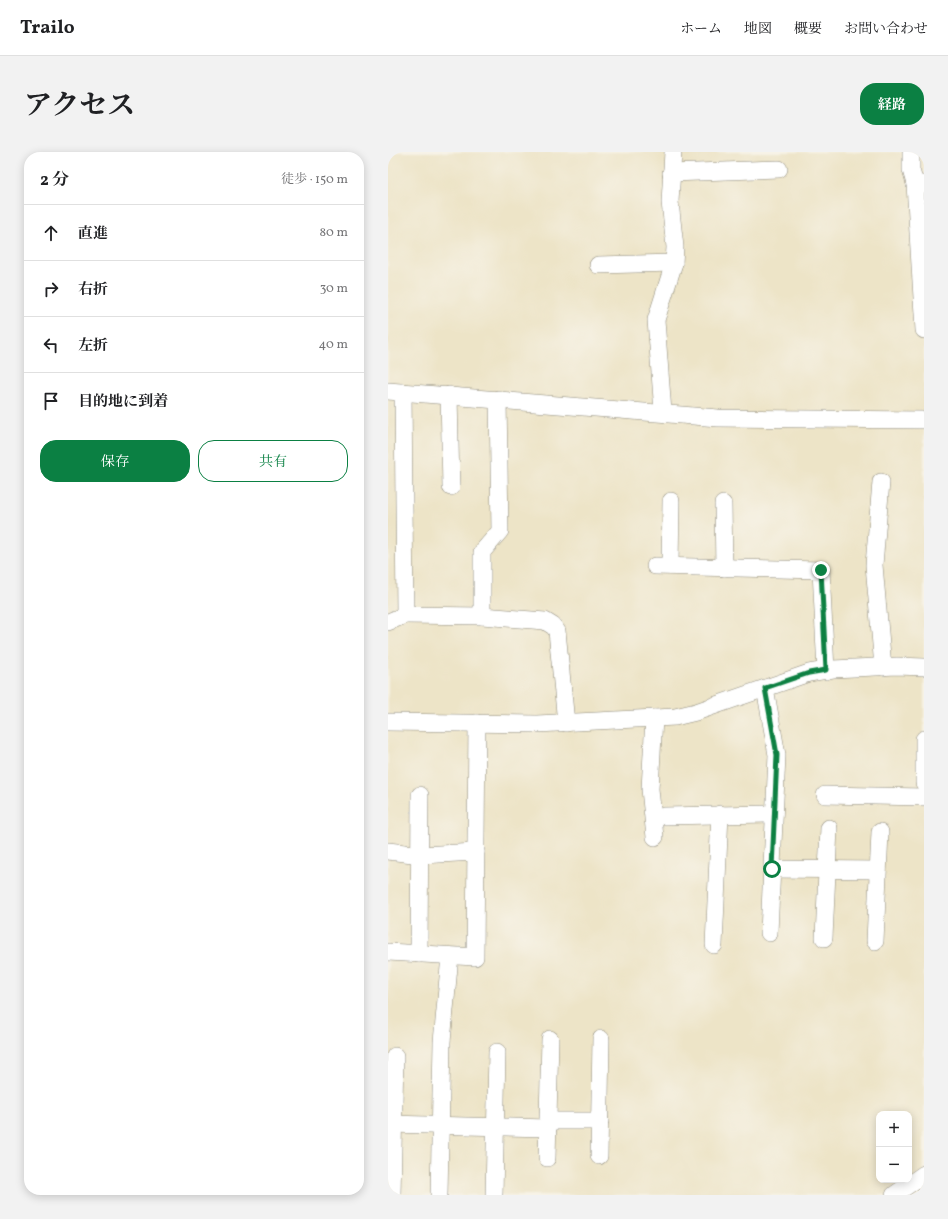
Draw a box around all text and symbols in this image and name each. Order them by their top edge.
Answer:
text: Trailo [20,15,75,41]
text: ホーム [680,20,722,39]
text: 地図 [744,20,772,39]
text: 概要 [794,20,822,39]
text: お問い合わせ [844,20,928,39]
button: 経路 [860,83,924,125]
text: アクセス [24,87,135,126]
text: 2 分 [40,169,69,192]
text: 徒歩 · 150 m [281,171,348,189]
icon: ahead [40,222,62,244]
text: 直進 [78,224,108,245]
text: 80 m [319,224,348,242]
icon: right [40,278,62,300]
text: 右折 [78,280,108,301]
text: 30 m [320,280,348,298]
icon: left [40,334,62,356]
text: 左折 [78,336,108,357]
text: 40 m [319,336,348,354]
icon: arrive [40,390,62,412]
text: 目的地に到着 [78,392,168,413]
button: 保存 [40,440,190,482]
button: 共有 [198,440,348,482]
route end [812,561,830,579]
route start [763,860,781,878]
map controls [876,1111,912,1183]
button: + [876,1111,912,1147]
button: − [876,1147,912,1183]

